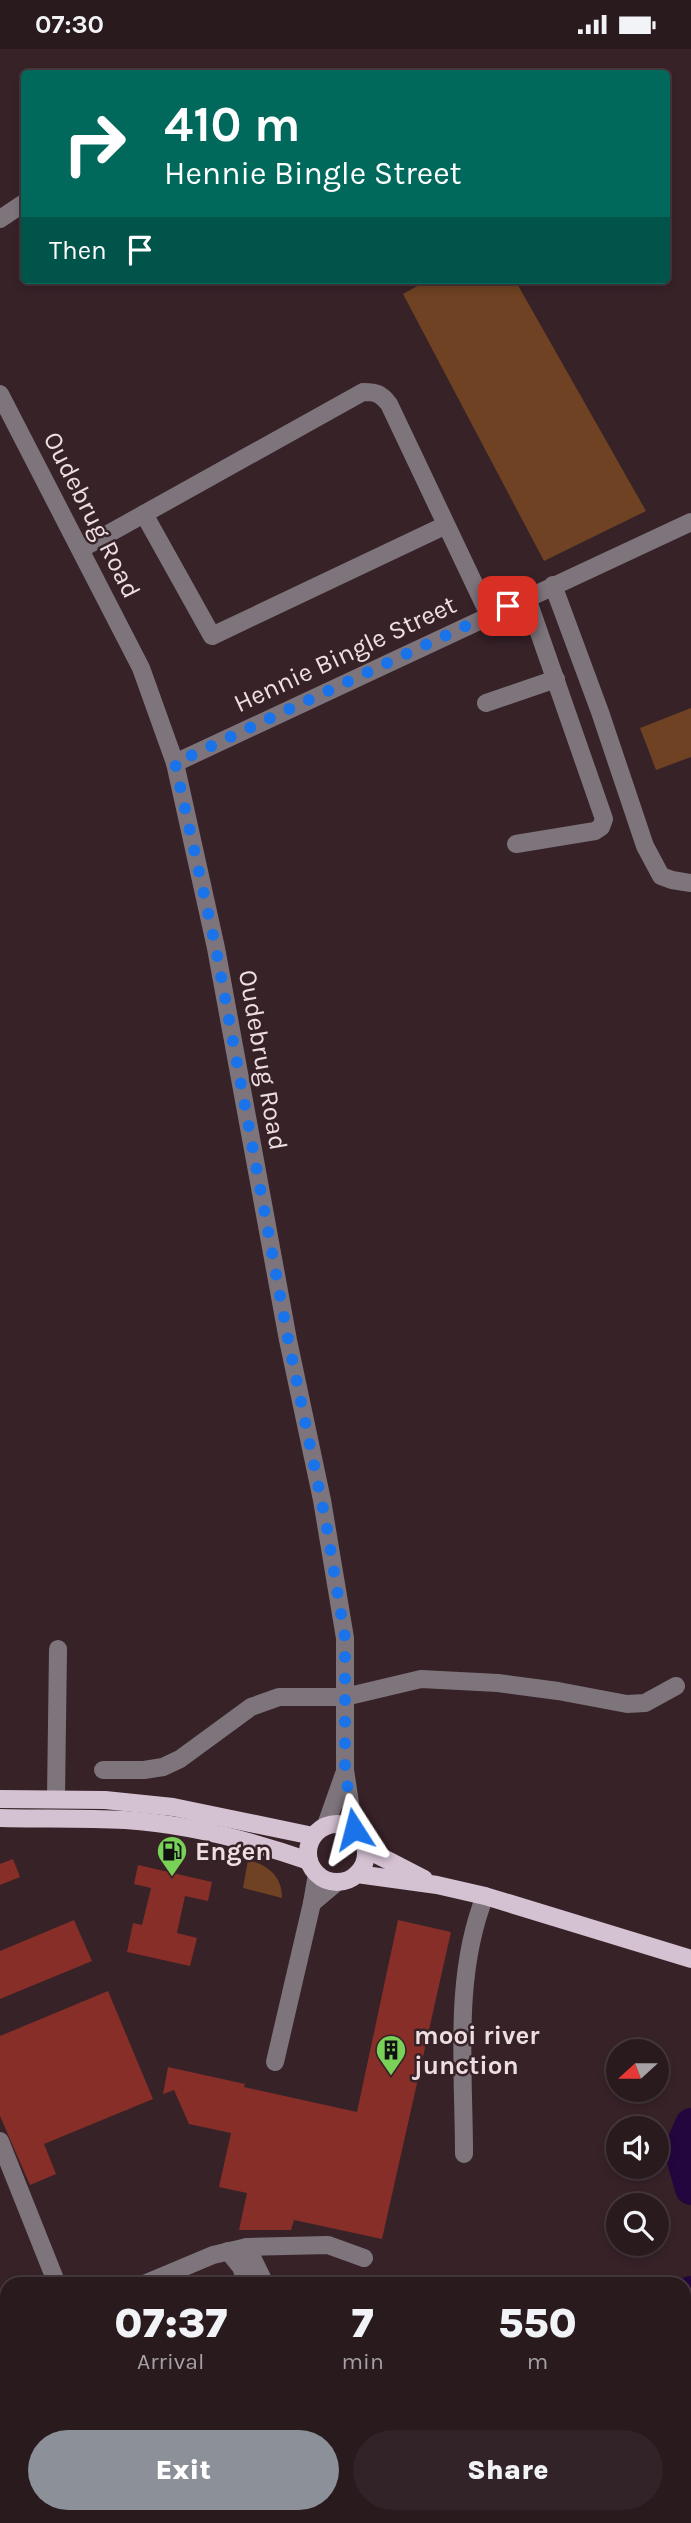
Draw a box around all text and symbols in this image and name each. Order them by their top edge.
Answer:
text: 07:30 [35,9,104,40]
text: 410 m [164,96,301,153]
icon: right [49,98,140,189]
text: Hennie Bingle Street [164,155,462,192]
icon: arrive [121,231,159,269]
text: Then [49,235,107,266]
street label: Oudebrug Road [37,427,147,603]
pin [478,576,538,636]
icon: arrive [489,587,527,625]
street label: Hennie Bingle Street [229,589,461,719]
street label: Oudebrug Road [232,967,294,1153]
position arrow [317,1792,391,1866]
fuel station icon: Engen [155,1834,189,1878]
place label: Engen [195,1836,272,1867]
place label: mooi river junction [412,2020,540,2081]
building icon: mooi river junction [374,2033,408,2077]
north arrow [606,2039,668,2102]
map controls [606,2039,669,2256]
button: sound [606,2116,669,2179]
button: search [606,2193,669,2256]
text: 07:37 [114,2298,227,2348]
text: 7 [352,2298,374,2348]
text: 550 [498,2298,577,2348]
text: Arrival [137,2348,204,2375]
text: min [342,2348,384,2375]
text: m [527,2348,548,2375]
button: Exit [28,2430,339,2510]
button: Share [353,2430,663,2510]

